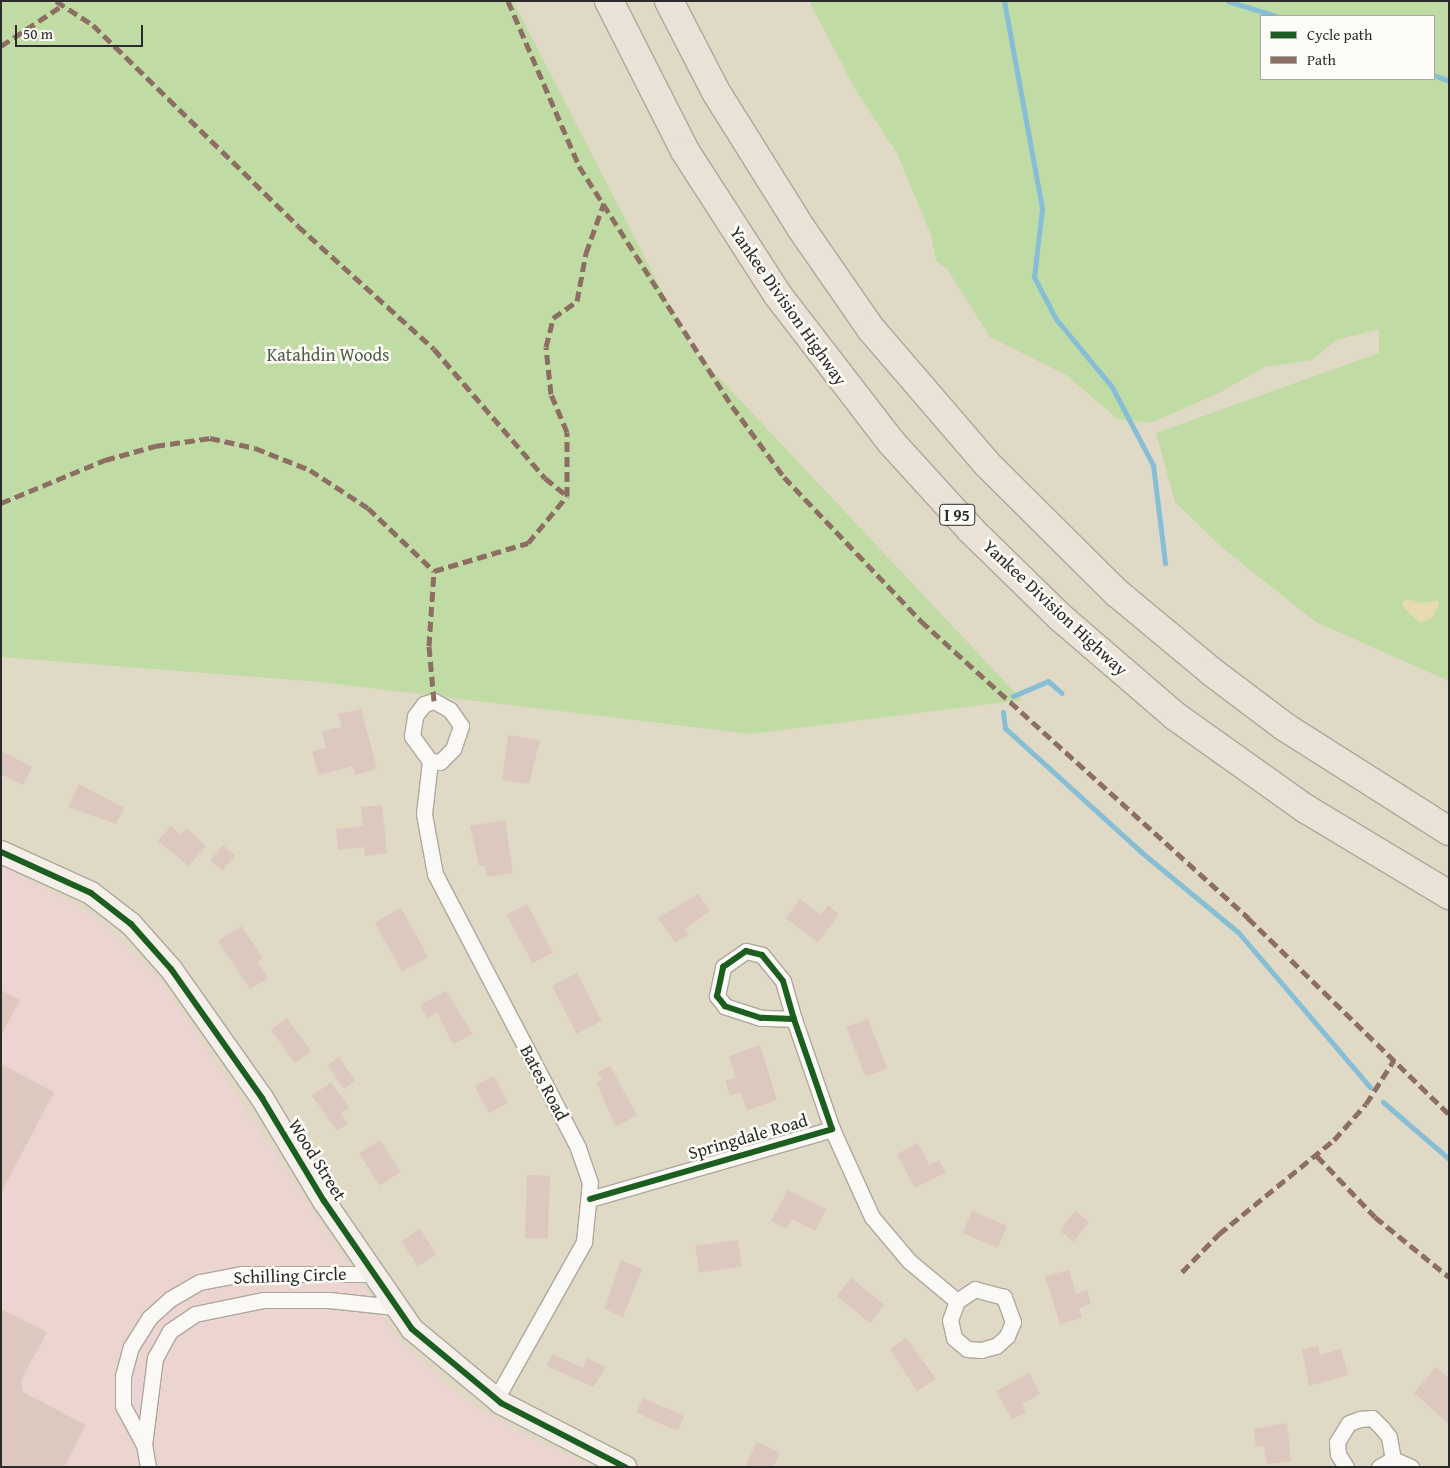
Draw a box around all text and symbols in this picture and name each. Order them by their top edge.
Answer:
scale bar [18,15,145,47]
legend [1260,15,1435,80]
text: 50 m [23,23,53,44]
text: Cycle path [1307,24,1373,45]
text: Path [1307,49,1336,70]
street label: Yankee Division Highway [725,222,851,390]
park label: Katahdin Woods [267,344,389,366]
road number: I 95 [938,502,976,528]
street label: Yankee Division Highway [978,535,1132,681]
street label: Bates Road [515,1042,573,1124]
street label: Springdale Road [686,1110,810,1164]
street label: Wood Street [283,1115,351,1205]
street label: Schilling Circle [233,1263,347,1289]

